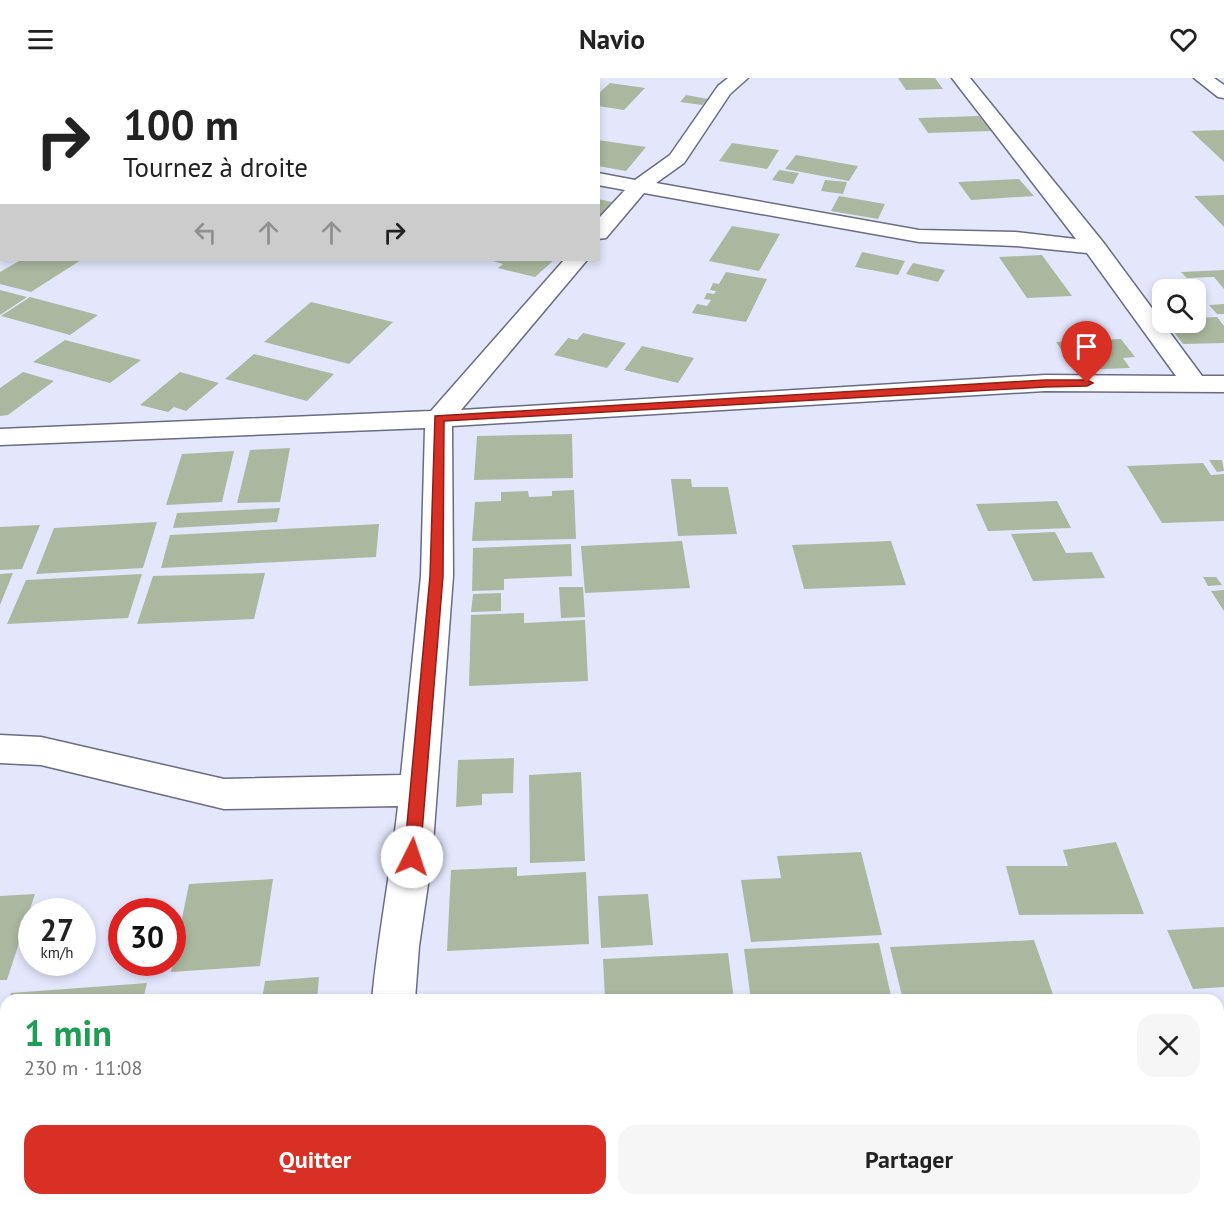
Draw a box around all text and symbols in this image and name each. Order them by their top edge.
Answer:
text: Navio [579,22,645,56]
icon: menu [24,23,57,56]
icon: heart [1167,23,1200,56]
text: 100 m [123,97,239,152]
icon: right [24,102,102,180]
text: Tournez à droite [123,150,308,184]
icon: left [189,216,222,249]
icon: ahead [252,216,285,249]
icon: ahead [315,216,348,249]
icon: right [378,216,411,249]
map controls [1152,279,1206,333]
button: search [1152,279,1206,333]
pin [1061,321,1112,383]
icon: arrive [1070,330,1103,363]
position arrow [380,825,444,889]
speed limit sign: 30 [108,898,186,976]
text: 27 [40,910,74,949]
text: km/h [41,943,73,962]
text: 1 min [24,1009,112,1056]
button: close [1137,1014,1200,1077]
text: 230 m · 11:08 [24,1055,142,1081]
button: Quitter [24,1125,606,1194]
button: Partager [618,1125,1200,1194]

